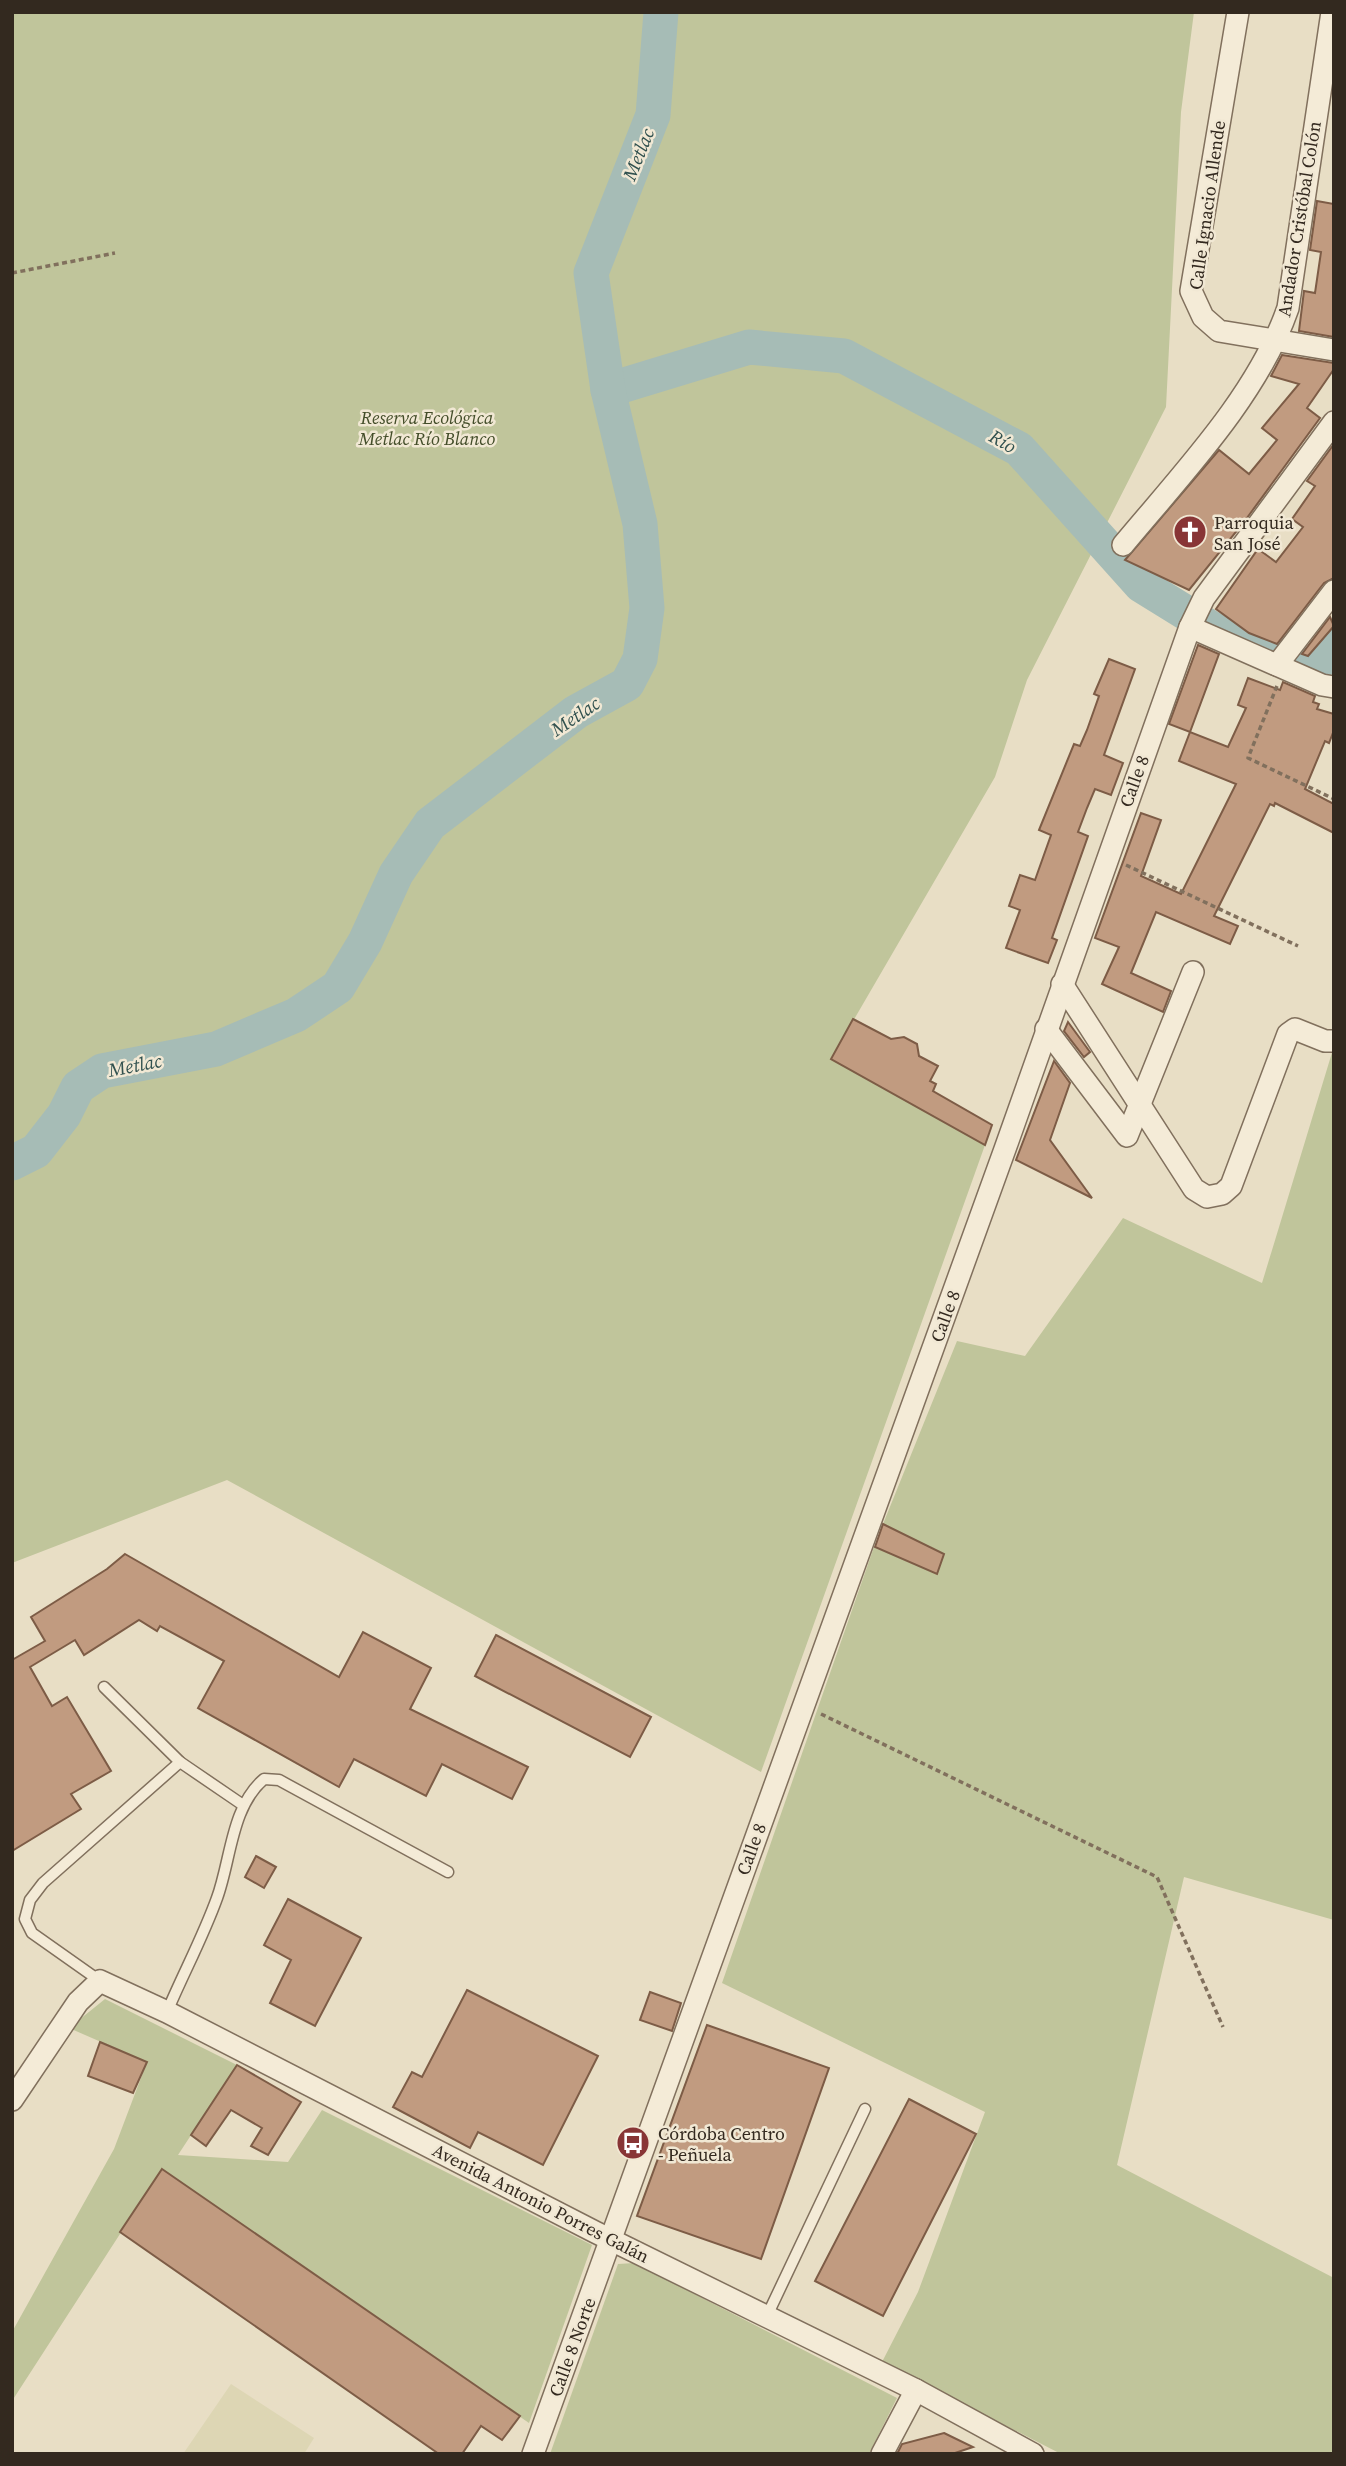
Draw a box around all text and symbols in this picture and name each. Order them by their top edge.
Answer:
street label: Calle Ignacio Allende [1183,119,1231,291]
street label: Andador Cristóbal Colón [1271,119,1327,319]
water label: Metlac [615,124,660,185]
park label: Reserva Ecológica Metlac Río Blanco [358,405,495,451]
water label: Río [984,422,1021,459]
place label: Parroquia San José [1214,510,1294,556]
church icon: Parroquia San José [1171,513,1209,551]
water label: Metlac [545,690,605,742]
street label: Calle 8 [1113,752,1155,810]
water label: Metlac [105,1047,164,1083]
street label: Calle 8 [924,1287,966,1345]
street label: Calle 8 [730,1820,772,1878]
place label: Córdoba Centro - Peñuela [658,2121,785,2167]
bus stop icon: Córdoba Centro - Peñuela [614,2124,652,2162]
street label: Avenida Antonio Porres Galán [428,2137,654,2269]
street label: Calle 8 Norte [543,2294,601,2400]

